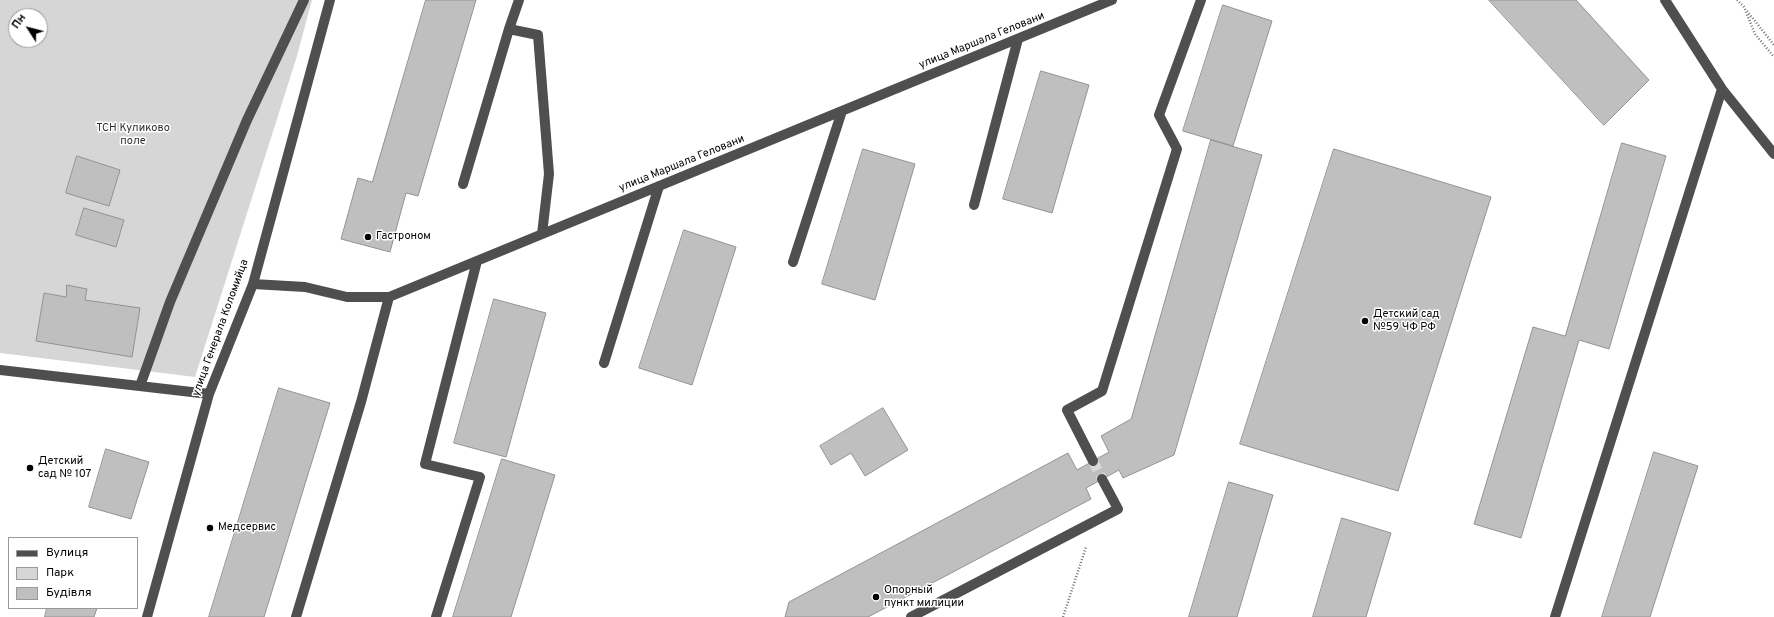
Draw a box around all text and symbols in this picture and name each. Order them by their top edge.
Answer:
north arrow [8,8,48,48]
street label: улица Маршала Геловани [917,10,1047,72]
text: Пн [9,11,29,32]
park label: ТСН Куликово поле [96,122,170,148]
street label: улица Маршала Геловани [617,133,747,195]
place label: Гастроном [376,230,431,244]
marker: Гастроном [363,232,373,242]
street label: улица Генерала Коломийца [190,258,252,398]
place label: Детский сад №59 ЧФ РФ [1373,308,1440,334]
marker: Детский сад №59 ЧФ РФ [1360,316,1370,326]
place label: Детский сад № 107 [38,455,91,481]
marker: Детский сад № 107 [25,463,35,473]
place label: Медсервис [218,521,276,535]
marker: Медсервис [205,523,215,533]
legend [8,537,138,609]
text: Вулиця [46,545,88,561]
text: Парк [46,565,74,581]
place label: Опорный пункт милиции [884,584,964,610]
text: Будівля [46,585,92,601]
marker: Опорный пункт милиции [871,592,881,602]

